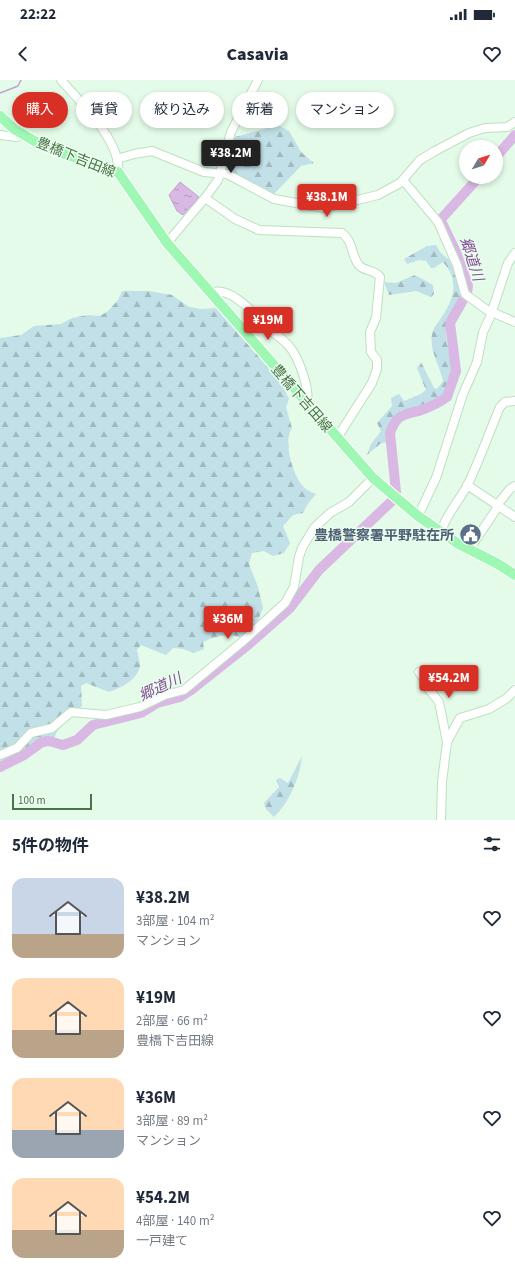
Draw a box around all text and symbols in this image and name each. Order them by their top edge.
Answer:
text: 22:22 [20,4,56,25]
text: Casavia [227,42,288,67]
icon: back [12,43,34,65]
icon: heart [481,43,503,65]
chip: 購入 [12,92,68,128]
chip: 賃貸 [76,92,132,128]
chip: 絞り込み [140,92,224,128]
chip: 新着 [232,92,288,128]
chip: マンション [296,92,394,128]
street label: 豊橋下吉田線 [33,133,118,183]
pin: ¥38.2M [198,140,264,174]
north arrow [459,140,503,184]
map controls [459,140,503,184]
text: ¥38.2M [210,144,252,162]
pin: ¥38.1M [294,184,360,218]
text: ¥38.1M [306,188,348,206]
water label: 郷道川 [455,235,489,286]
pin: ¥19M [244,307,292,341]
text: ¥19M [253,311,283,329]
street label: 豊橋下吉田線 [266,360,336,437]
public building icon: 豊橋警察署平野駐在所 [457,522,483,548]
place label: 豊橋警察署平野駐在所 [314,526,454,546]
pin: ¥36M [204,606,252,640]
text: ¥36M [213,610,243,628]
pin: ¥54.2M [416,665,482,699]
water label: 郷道川 [135,668,187,706]
text: ¥54.2M [428,669,470,687]
scale bar [12,792,92,811]
text: 100 m [18,793,46,808]
icon: filters [481,833,503,855]
text: 5件の物件 [12,834,89,858]
text: ¥38.2M [136,886,190,910]
icon: home [44,894,92,942]
icon: heart [481,907,503,929]
text: 3部屋 · 104 m² [136,912,214,930]
text: マンション [136,932,201,950]
text: ¥19M [136,986,176,1010]
icon: home [44,994,92,1042]
icon: heart [481,1007,503,1029]
text: 2部屋 · 66 m² [136,1012,208,1030]
text: 豊橋下吉田線 [136,1032,214,1050]
text: ¥36M [136,1086,176,1110]
icon: home [44,1094,92,1142]
icon: heart [481,1107,503,1129]
text: 3部屋 · 89 m² [136,1112,208,1130]
text: マンション [136,1132,201,1150]
text: ¥54.2M [136,1186,190,1210]
icon: home [44,1194,92,1242]
icon: heart [481,1207,503,1229]
text: 4部屋 · 140 m² [136,1212,214,1230]
text: 一戸建て [136,1232,188,1250]

